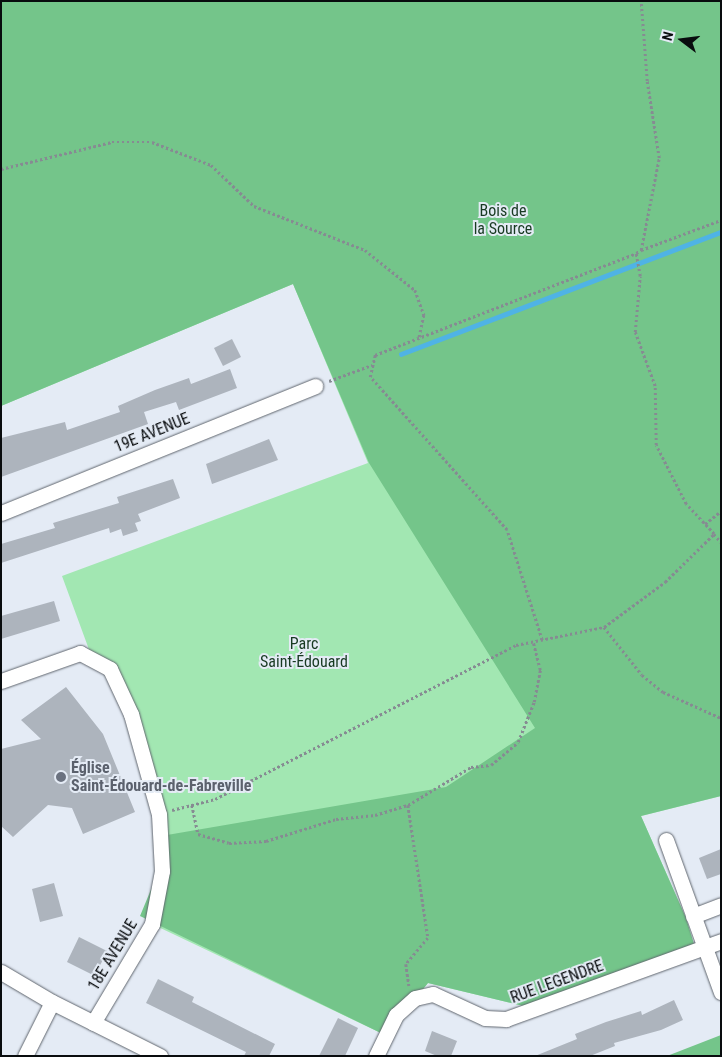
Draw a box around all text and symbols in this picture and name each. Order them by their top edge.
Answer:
north arrow [657,15,707,65]
text: N [659,30,676,42]
park label: Bois de la Source [474,201,532,239]
street label: 19E AVENUE [111,409,193,457]
park label: Parc Saint-Édouard [260,634,348,672]
place label: Église Saint-Édouard-de-Fabreville [71,758,251,796]
marker: Église Saint-Édouard-de-Fabreville [55,771,67,783]
street label: 18E AVENUE [84,916,142,994]
street label: RUE LEGENDRE [508,956,606,1008]

